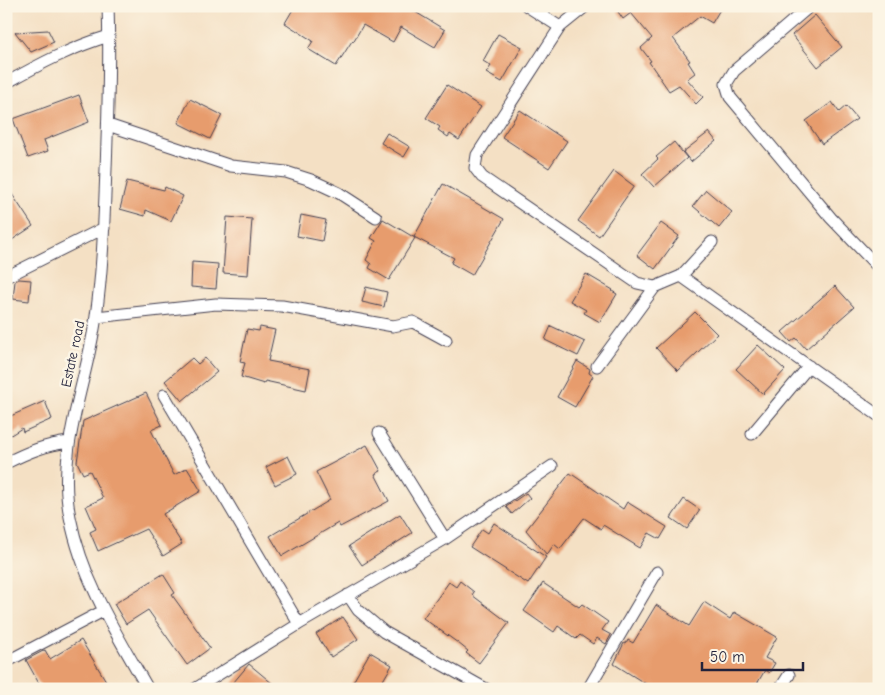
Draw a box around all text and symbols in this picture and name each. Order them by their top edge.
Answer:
street label: Estate road [58,319,88,389]
scale bar [702,640,804,672]
text: 50 m [710,648,745,666]

